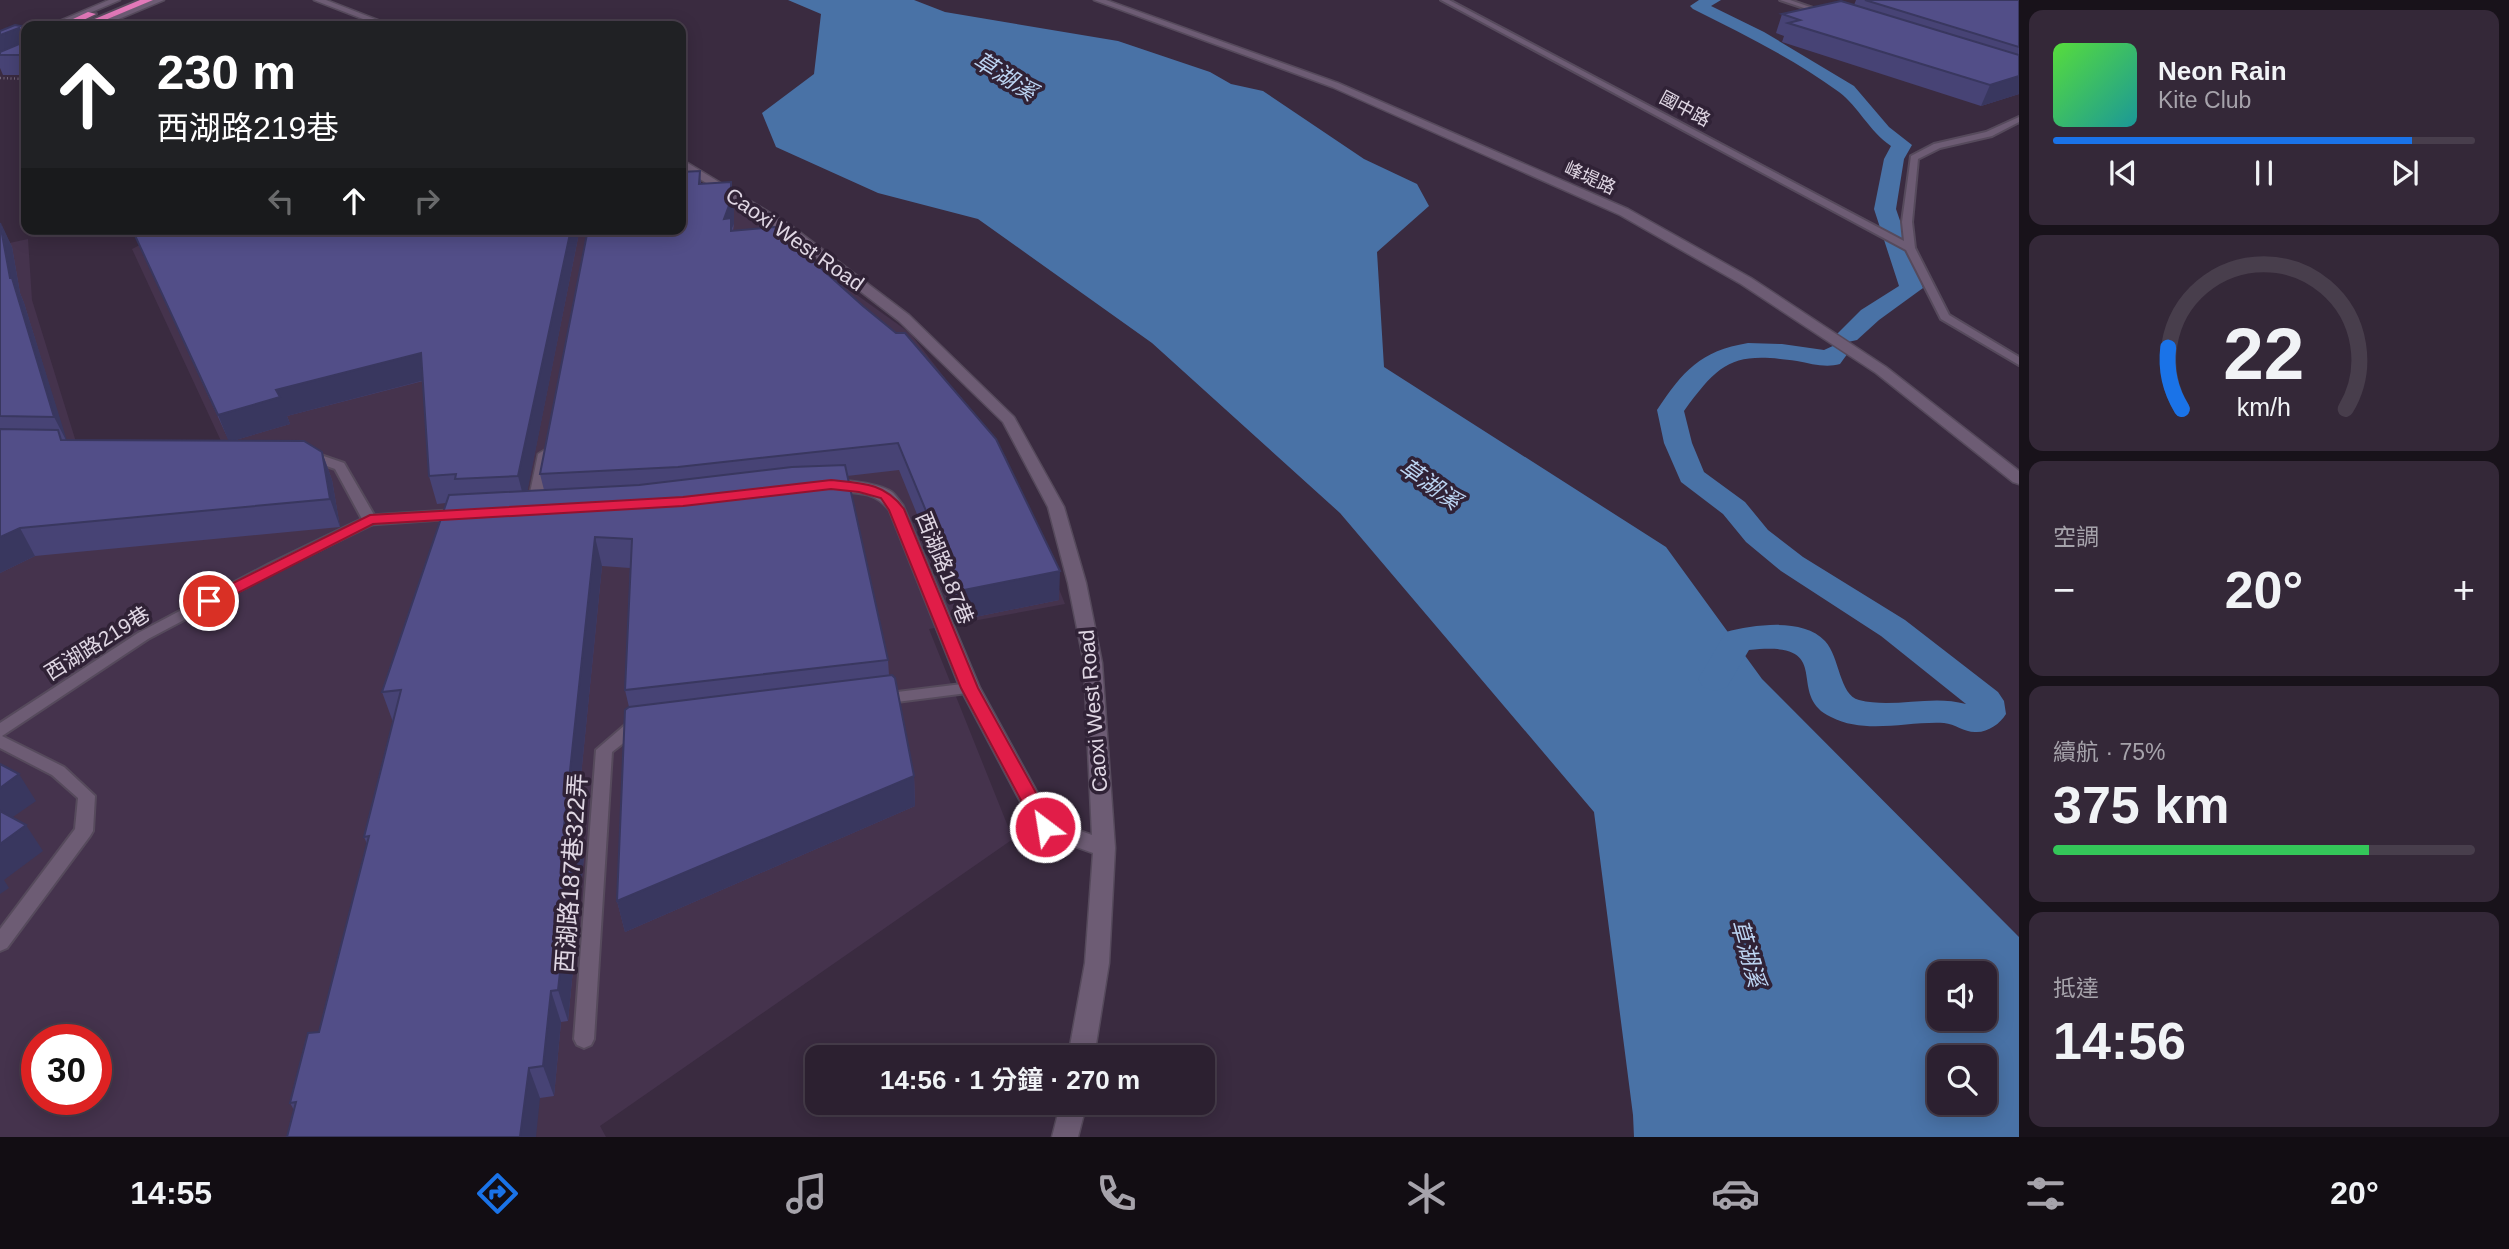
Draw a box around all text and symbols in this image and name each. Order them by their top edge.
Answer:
text: 230 m [157,45,296,99]
water label: 草湖溪 [969,47,1044,107]
icon: ahead [42,49,133,140]
text: Neon Rain [2158,56,2287,86]
street label: 國中路 [1656,87,1714,131]
text: Kite Club [2158,87,2251,113]
text: 西湖路219巷 [157,110,338,146]
icon: previous [2104,154,2142,192]
icon: pause [2245,154,2283,192]
icon: next [2386,154,2424,192]
street label: 峰堤路 [1561,158,1619,198]
icon: left [262,182,300,220]
icon: ahead [335,182,373,220]
icon: right [408,182,446,220]
street label: Caoxi West Road [722,183,868,295]
text: 22 [2224,314,2304,395]
text: km/h [2237,393,2291,421]
water label: 草湖溪 [1394,454,1468,516]
street label: 西湖路187巷 [912,509,978,627]
text: 空調 [2053,524,2099,550]
text: 20° [2225,561,2303,619]
text: − [2053,569,2075,611]
text: + [2453,569,2475,611]
pin [179,571,239,631]
icon: arrive [190,582,228,620]
street label: 西湖路219巷 [40,602,154,684]
street label: Caoxi West Road [1074,629,1112,793]
text: 續航 · 75% [2053,739,2165,765]
street label: 西湖路187巷322弄 [551,772,591,974]
text: 375 km [2053,776,2229,834]
position arrow [1008,790,1082,864]
water label: 草湖溪 [1726,916,1771,993]
map controls [1927,961,1997,1115]
button: sound [1927,961,1997,1031]
text: 抵達 [2053,975,2099,1001]
text: 14:56 [2053,1012,2186,1070]
speed limit sign: 30 [21,1024,112,1115]
button: search [1927,1045,1997,1115]
text: 14:56 · 1 分鐘 · 270 m [880,1065,1140,1095]
icon: directions [473,1169,522,1218]
icon: music [782,1169,831,1218]
icon: phone [1092,1169,1141,1218]
icon: climate [1402,1169,1451,1218]
icon: car [1711,1169,1760,1218]
icon: filters [2021,1169,2070,1218]
text: 14:55 [130,1175,212,1211]
text: 20° [2330,1175,2379,1211]

